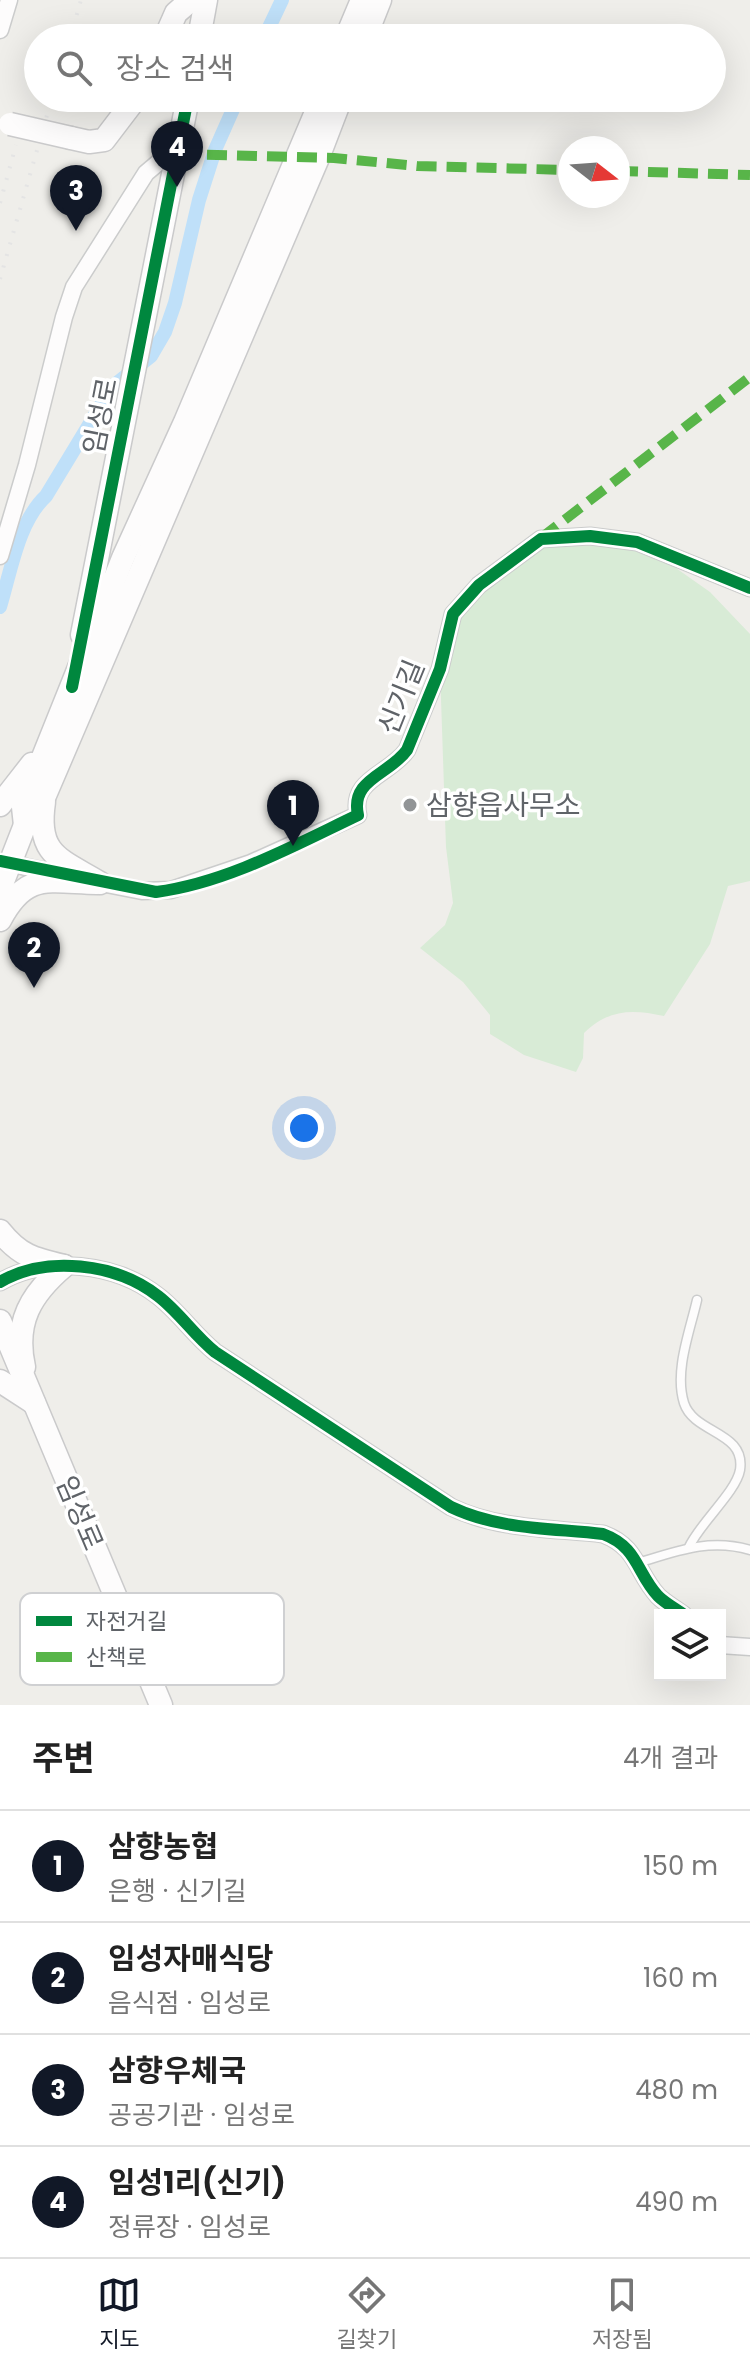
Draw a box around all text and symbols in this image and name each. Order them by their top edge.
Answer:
search box [24,24,726,112]
icon: search [52,46,96,90]
text: 장소 검색 [116,47,234,90]
pin: 4 [151,121,203,187]
north arrow [558,136,630,208]
pin: 3 [50,165,102,231]
street label: 임성로 [74,374,127,458]
street label: 신기길 [369,654,434,740]
pin: 1 [267,780,319,846]
place label: 삼향읍사무소 [426,786,581,825]
marker: 삼향읍사무소 [401,796,419,814]
pin: 2 [8,922,60,988]
your location [284,1108,324,1148]
street label: 임성로 [46,1470,113,1556]
legend [20,1593,284,1685]
text: 자전거길 [86,1606,167,1637]
map controls [654,1609,726,1681]
button: layers [654,1609,726,1681]
text: 산책로 [86,1642,147,1673]
text: 주변 [32,1734,95,1782]
text: 4개 결과 [623,1740,718,1776]
text: 삼향농협 [108,1825,218,1868]
text: 1 [53,1848,63,1884]
text: 150 m [643,1848,718,1884]
text: 은행 · 신기길 [108,1873,247,1909]
text: 임성자매식당 [108,1937,274,1980]
text: 2 [51,1960,65,1996]
text: 160 m [643,1960,718,1996]
text: 음식점 · 임성로 [108,1985,271,2021]
text: 삼향우체국 [108,2049,246,2092]
text: 3 [50,2072,66,2108]
text: 480 m [635,2072,718,2108]
text: 공공기관 · 임성로 [108,2097,295,2133]
text: 임성1리(신기) [108,2161,286,2204]
text: 4 [49,2184,67,2220]
text: 490 m [635,2184,718,2220]
text: 정류장 · 임성로 [108,2209,271,2245]
tab: 지도 [97,2273,141,2356]
tab: 길찾기 [336,2273,397,2356]
tab: 저장됨 [592,2273,653,2356]

